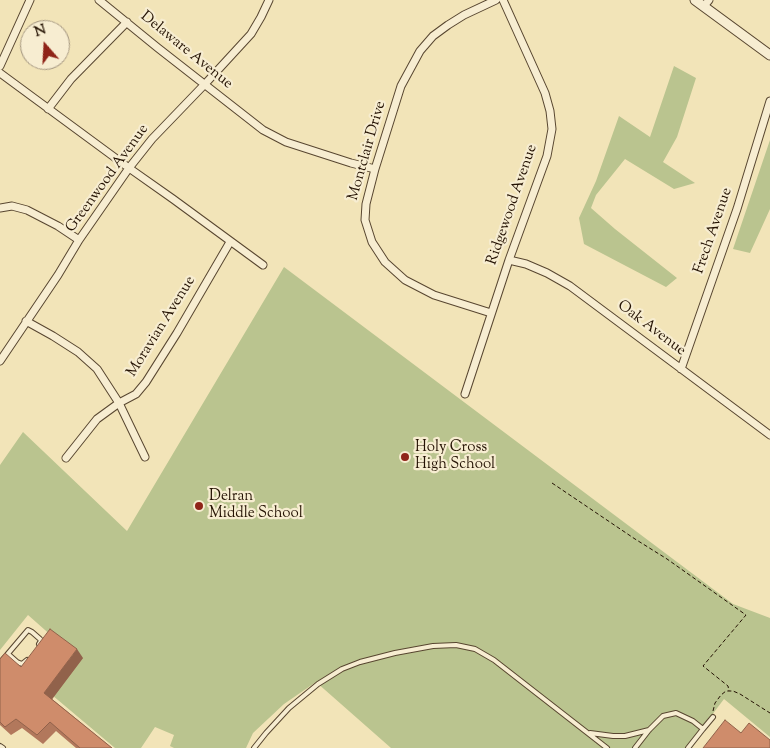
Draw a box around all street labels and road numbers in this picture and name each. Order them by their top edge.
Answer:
street label: Delaware Avenue [136,8,236,94]
street label: Montclair Drive [345,99,391,203]
street label: Greenwood Avenue [63,121,153,237]
street label: Ridgewood Avenue [484,142,542,268]
street label: Frech Avenue [691,186,737,276]
street label: Moravian Avenue [124,273,200,381]
street label: Oak Avenue [613,297,689,361]

